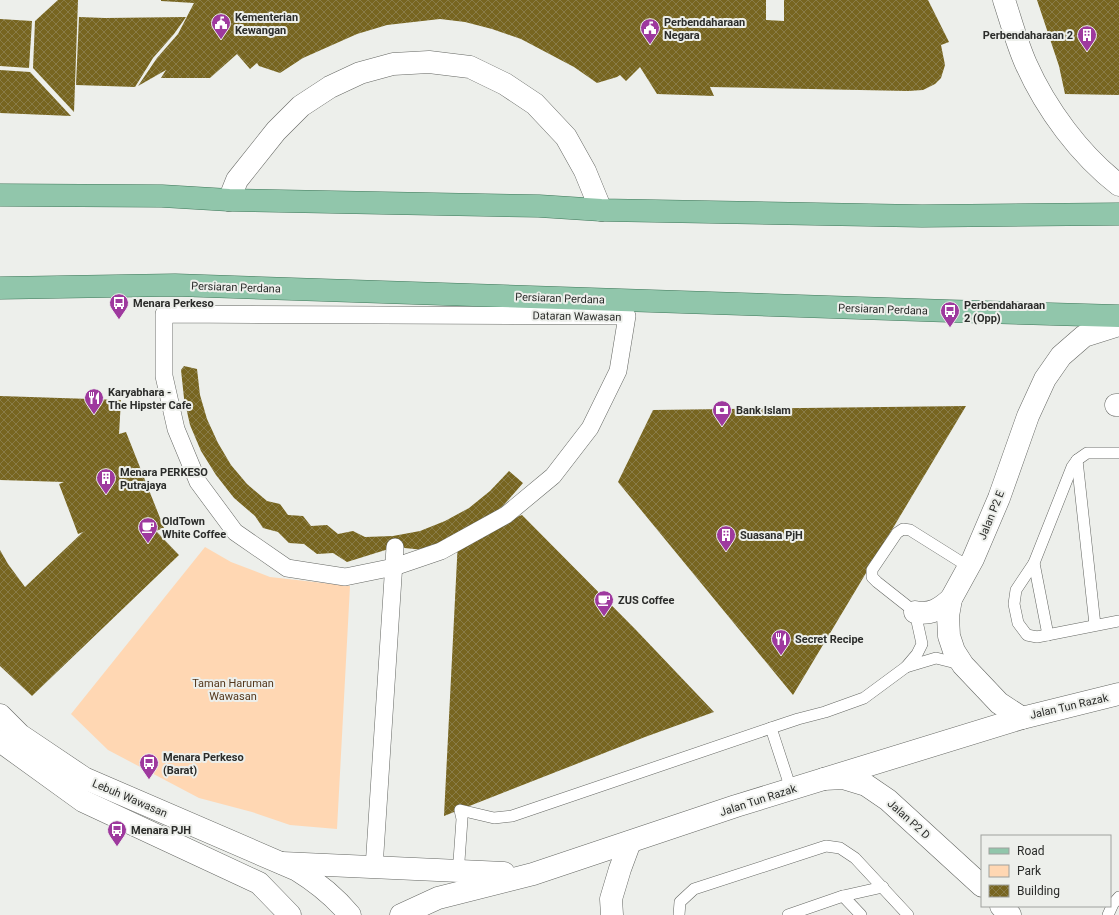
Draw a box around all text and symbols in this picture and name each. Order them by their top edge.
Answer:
place label: Kementerian Kewangan [235,11,298,37]
public building icon: Kementerian Kewangan [210,12,232,40]
place label: Perbendaharaan Negara [664,16,745,42]
public building icon: Perbendaharaan Negara [639,17,661,45]
building icon: Perbendaharaan 2 [1076,24,1098,52]
place label: Perbendaharaan 2 [983,29,1073,42]
street label: Persiaran Perdana [191,279,281,296]
street label: Persiaran Perdana [515,290,605,307]
bus stop icon: Menara Perkeso [108,292,130,320]
place label: Menara Perkeso [133,297,214,310]
place label: Perbendaharaan 2 (Opp) [964,299,1045,325]
bus stop icon: Perbendaharaan 2 (Opp) [939,300,961,328]
street label: Persiaran Perdana [838,301,928,318]
street label: Dataran Wawasan [533,309,621,324]
place label: Karyabhara - The Hipster Cafe [108,386,191,412]
restaurant icon: Karyabhara - The Hipster Cafe [83,387,105,415]
bank icon: Bank Islam [711,399,733,427]
place label: Bank Islam [736,404,791,417]
place label: Menara PERKESO Putrajaya [120,466,208,492]
building icon: Menara PERKESO Putrajaya [95,467,117,495]
street label: Jalan P2 E [976,489,1007,542]
place label: OldTown White Coffee [162,515,226,541]
cafe icon: OldTown White Coffee [137,516,159,544]
building icon: Suasana PjH [715,524,737,552]
place label: Suasana PjH [740,529,803,542]
cafe icon: ZUS Coffee [593,589,615,617]
place label: ZUS Coffee [618,594,675,607]
restaurant icon: Secret Recipe [770,628,792,656]
place label: Secret Recipe [795,633,864,646]
park label: Taman Haruman Wawasan [192,677,274,703]
street label: Jalan Tun Razak [1029,691,1110,722]
place label: Menara Perkeso (Barat) [163,751,244,777]
bus stop icon: Menara Perkeso (Barat) [138,752,160,780]
street label: Lebuh Wawasan [90,777,169,820]
street label: Jalan Tun Razak [718,782,799,819]
street label: Jalan P2 D [885,797,933,842]
bus stop icon: Menara PJH [106,819,128,847]
place label: Menara PJH [131,824,191,837]
legend [981,835,1111,907]
text: Road [1017,844,1045,858]
text: Park [1017,864,1042,878]
text: Building [1017,884,1060,898]

